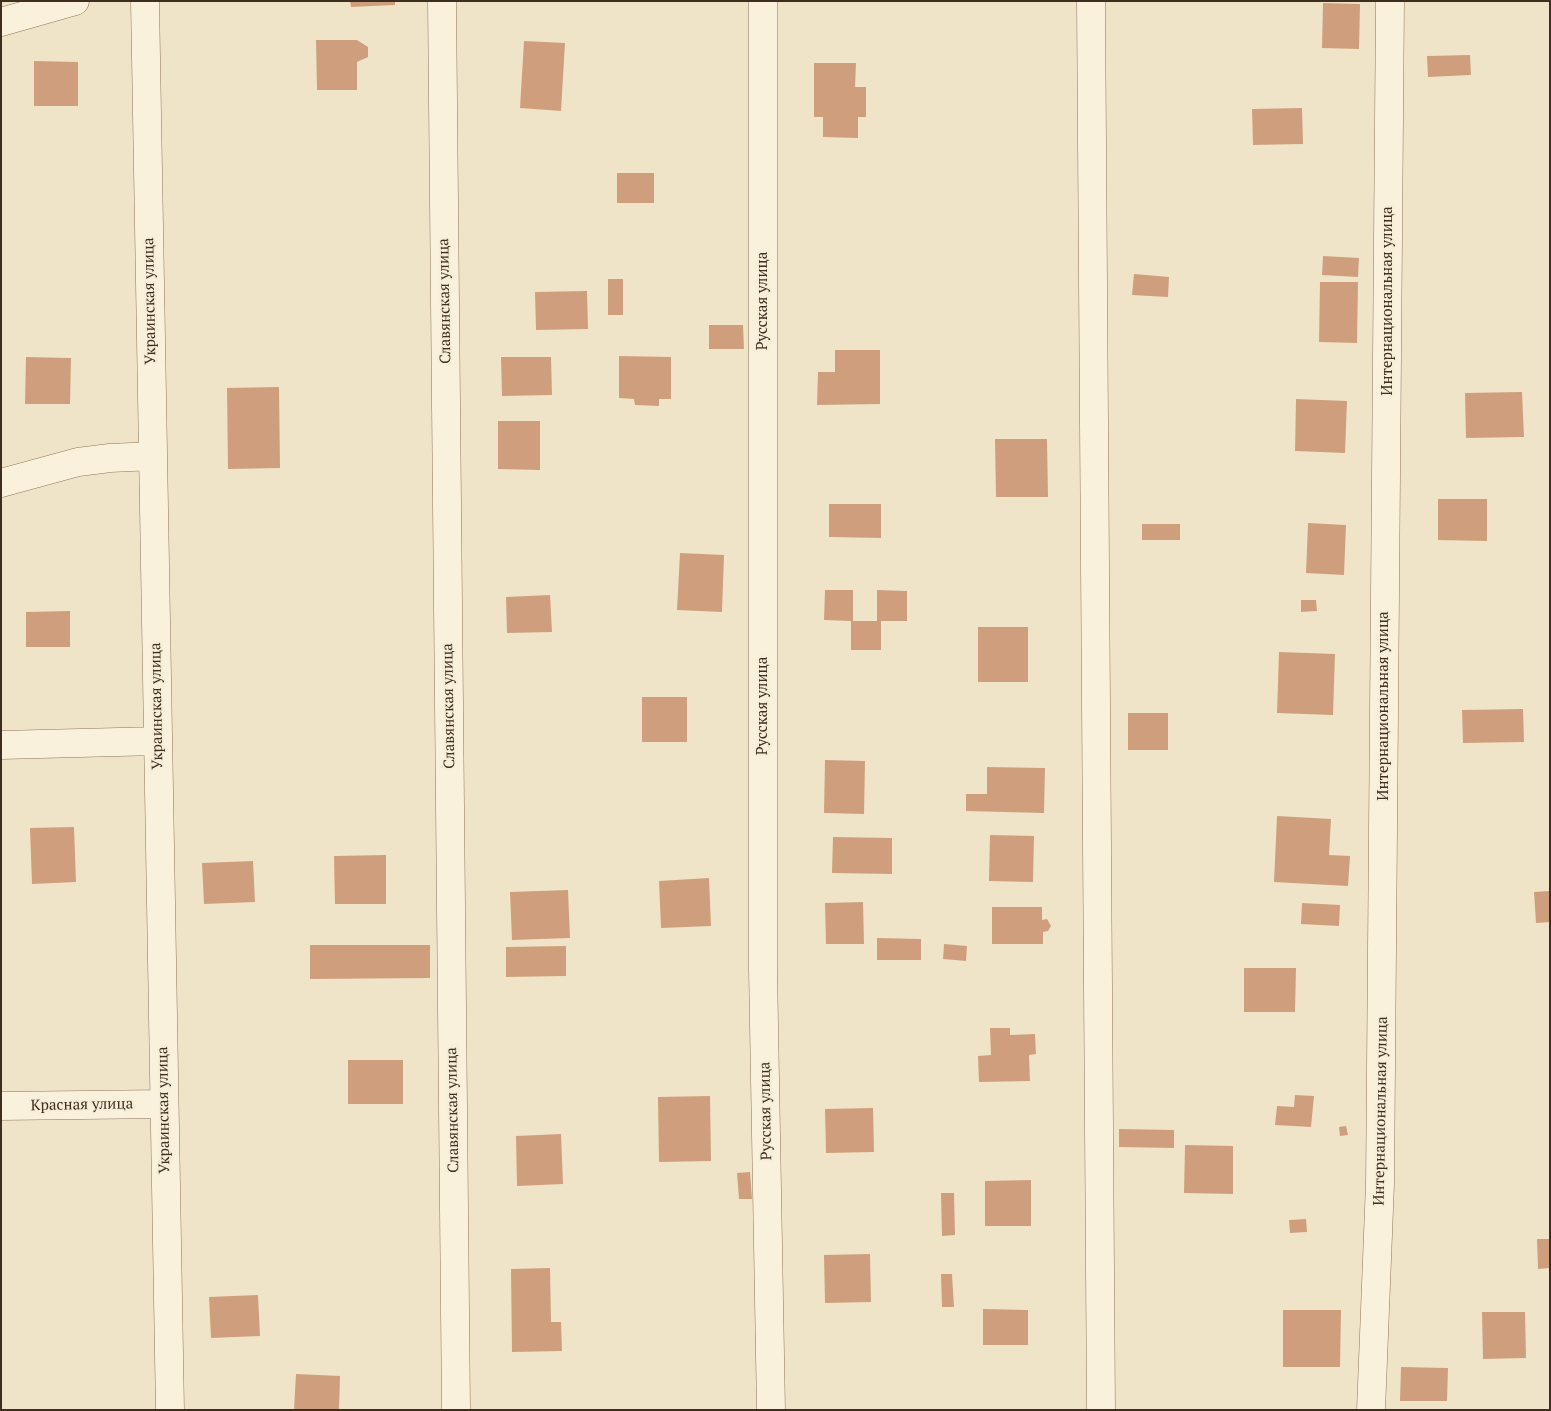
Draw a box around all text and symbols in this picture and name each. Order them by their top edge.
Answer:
street label: Интернациональная улица [1379,206,1397,396]
street label: Украинская улица [140,237,160,365]
street label: Славянская улица [435,238,455,364]
street label: Русская улица [754,252,772,350]
street label: Интернациональная улица [1375,611,1393,801]
street label: Украинская улица [147,642,167,770]
street label: Славянская улица [439,643,459,769]
street label: Русская улица [754,657,772,755]
street label: Интернациональная улица [1370,1016,1392,1206]
street label: Украинская улица [154,1046,174,1174]
street label: Славянская улица [443,1047,463,1173]
street label: Русская улица [756,1062,776,1160]
street label: Красная улица [31,1095,133,1115]

